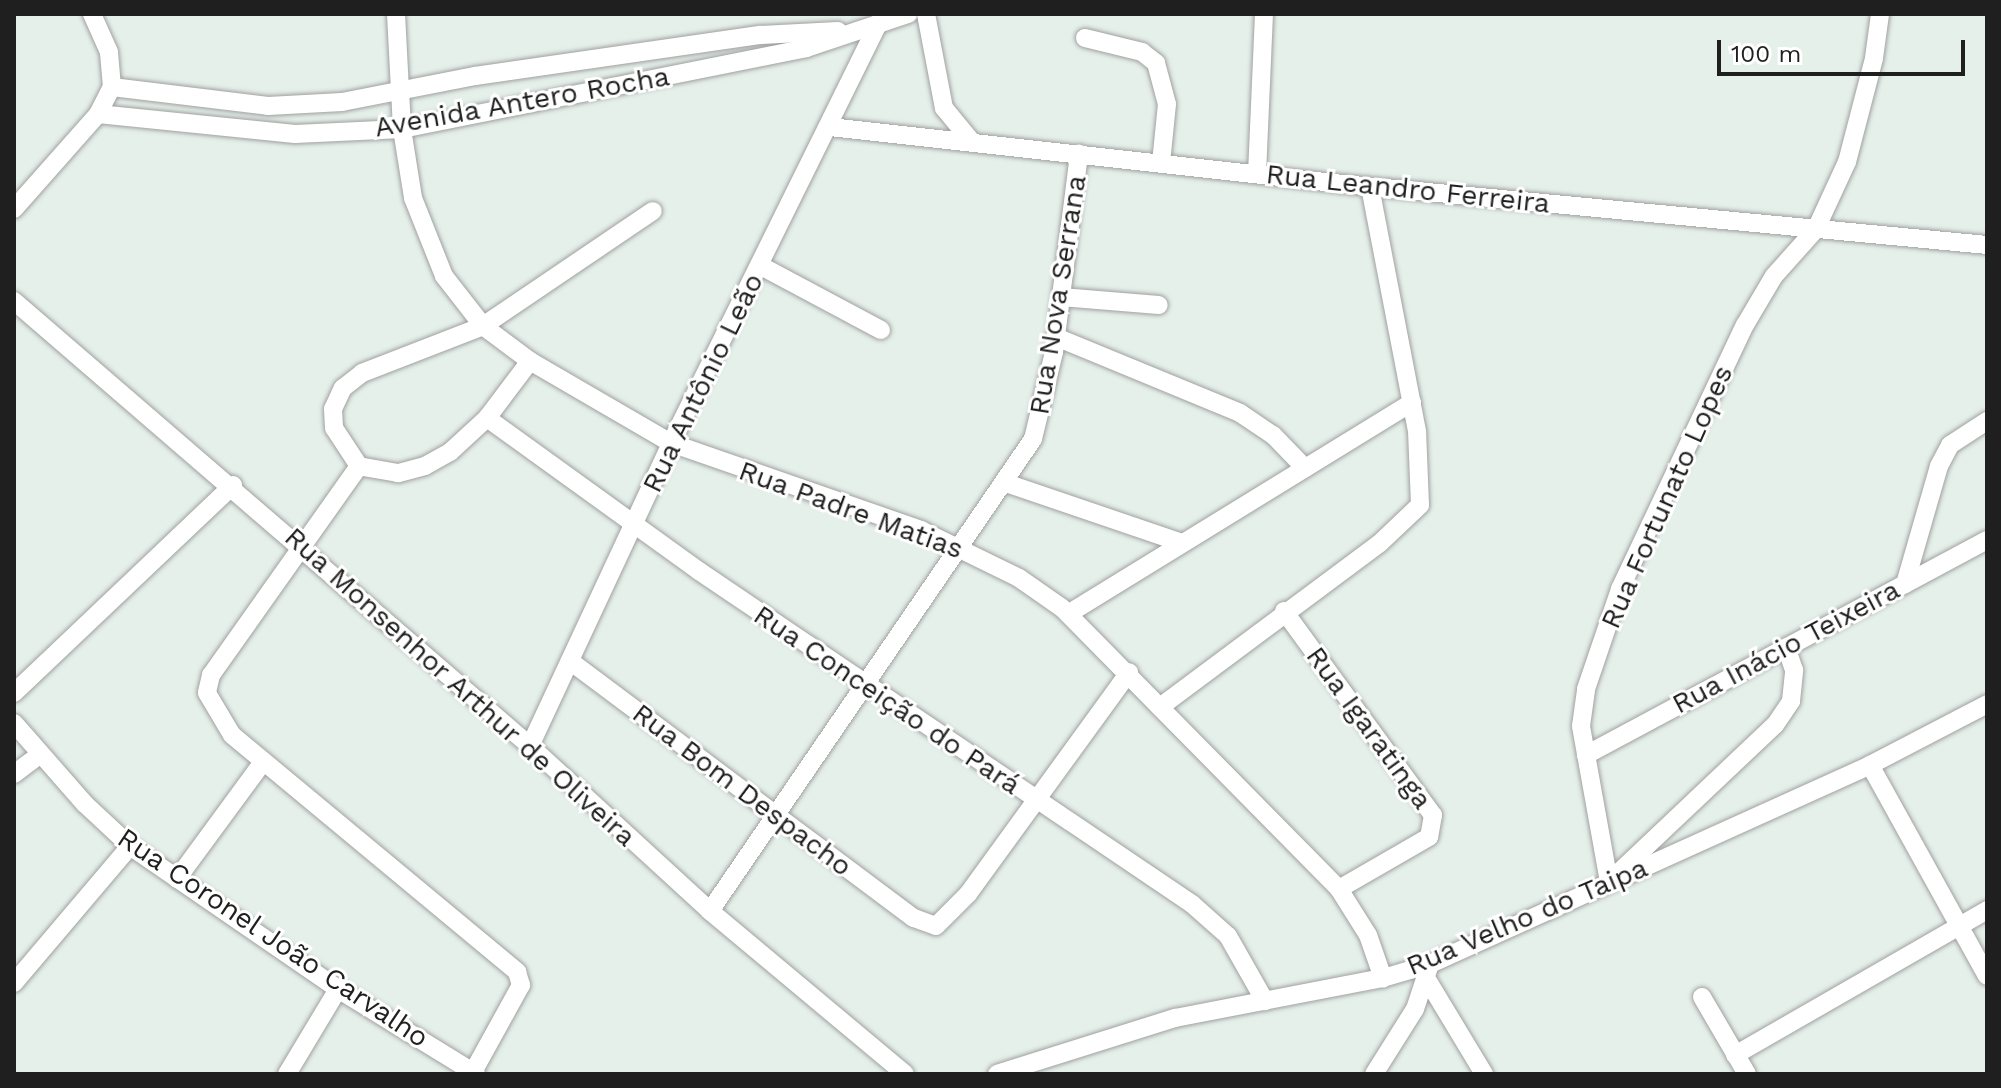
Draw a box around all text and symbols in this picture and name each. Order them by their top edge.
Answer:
scale bar [1721,24,1969,74]
text: 100 m [1731,40,1801,68]
street label: Avenida Antero Rocha [371,59,673,145]
street label: Rua Leandro Ferreira [1264,157,1552,221]
street label: Rua Nova Serrana [1022,172,1094,418]
street label: Rua Antônio Leão [635,267,771,499]
street label: Rua Fortunato Lopes [1594,360,1740,634]
street label: Rua Padre Matias [734,454,968,566]
street label: Rua Monsenhor Arthur de Oliveira [276,519,644,855]
street label: Rua Inácio Teixeira [1666,573,1906,721]
street label: Rua Conceição do Pará [747,598,1027,802]
street label: Rua Igaratinga [1299,640,1439,816]
street label: Rua Bom Despacho [625,696,859,884]
street label: Rua Coronel João Carvalho [110,821,436,1055]
street label: Rua Velho do Taipa [1400,851,1654,983]

